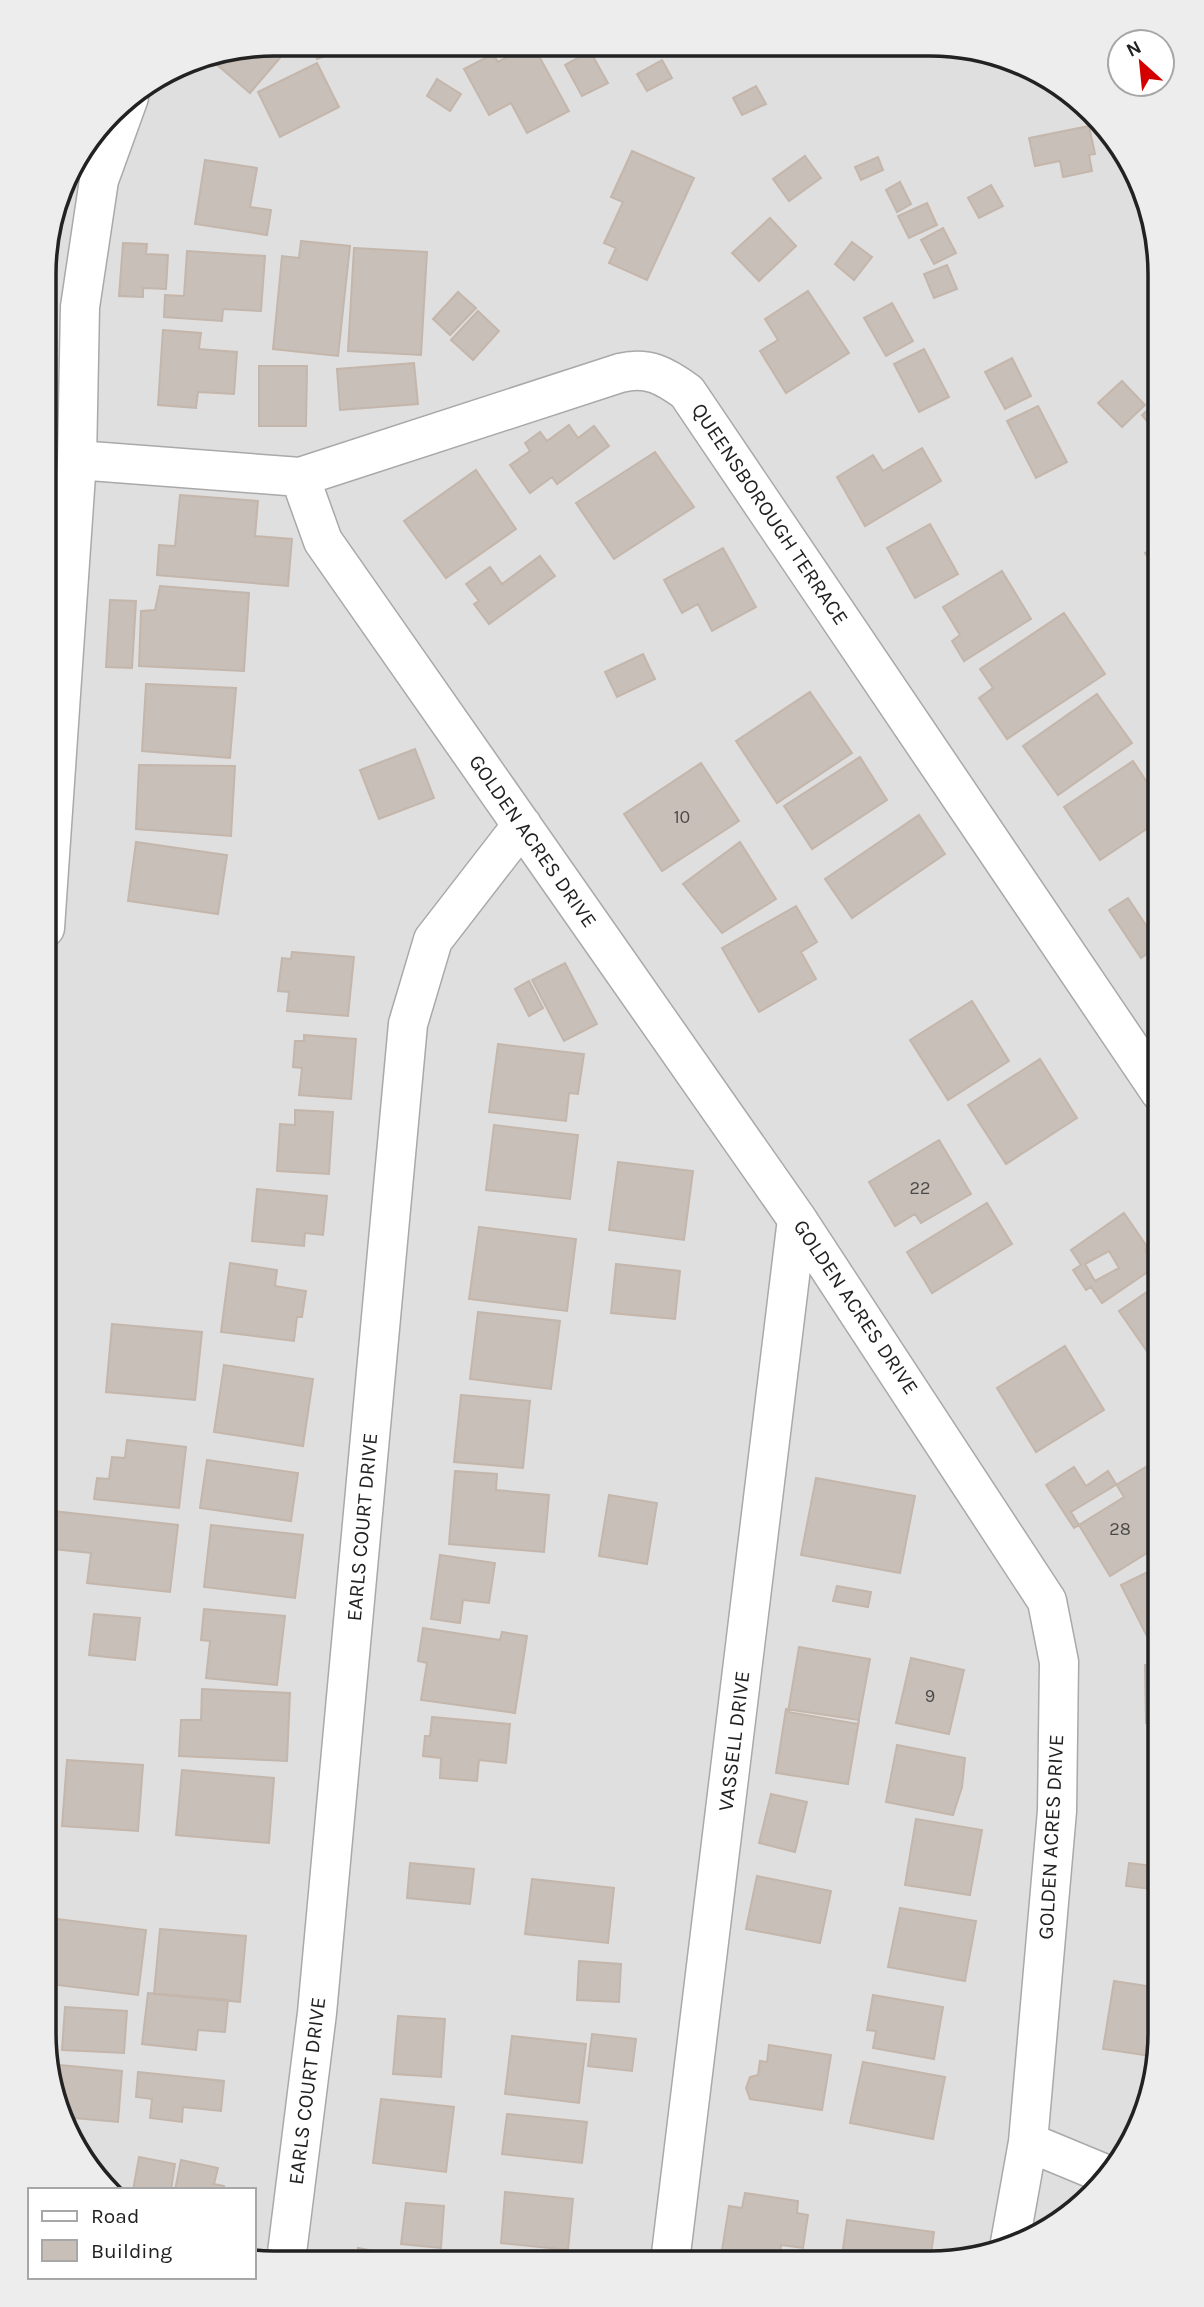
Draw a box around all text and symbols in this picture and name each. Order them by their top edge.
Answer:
north arrow [1106,28,1176,98]
text: N [1123,36,1145,62]
street label: QUEENSBOROUGH TERRACE [687,399,853,629]
street label: GOLDEN ACRES DRIVE [464,750,602,932]
house number: 10 [674,806,690,828]
house number: 22 [910,1177,930,1199]
street label: GOLDEN ACRES DRIVE [789,1215,923,1399]
street label: EARLS COURT DRIVE [342,1432,382,1622]
house number: 28 [1109,1518,1131,1540]
street label: VASSELL DRIVE [713,1669,755,1813]
house number: 9 [925,1685,935,1707]
street label: GOLDEN ACRES DRIVE [1034,1734,1068,1940]
street label: EARLS COURT DRIVE [284,1996,330,2186]
legend [28,2188,256,2279]
text: Road [91,2204,139,2228]
text: Building [91,2239,172,2263]

